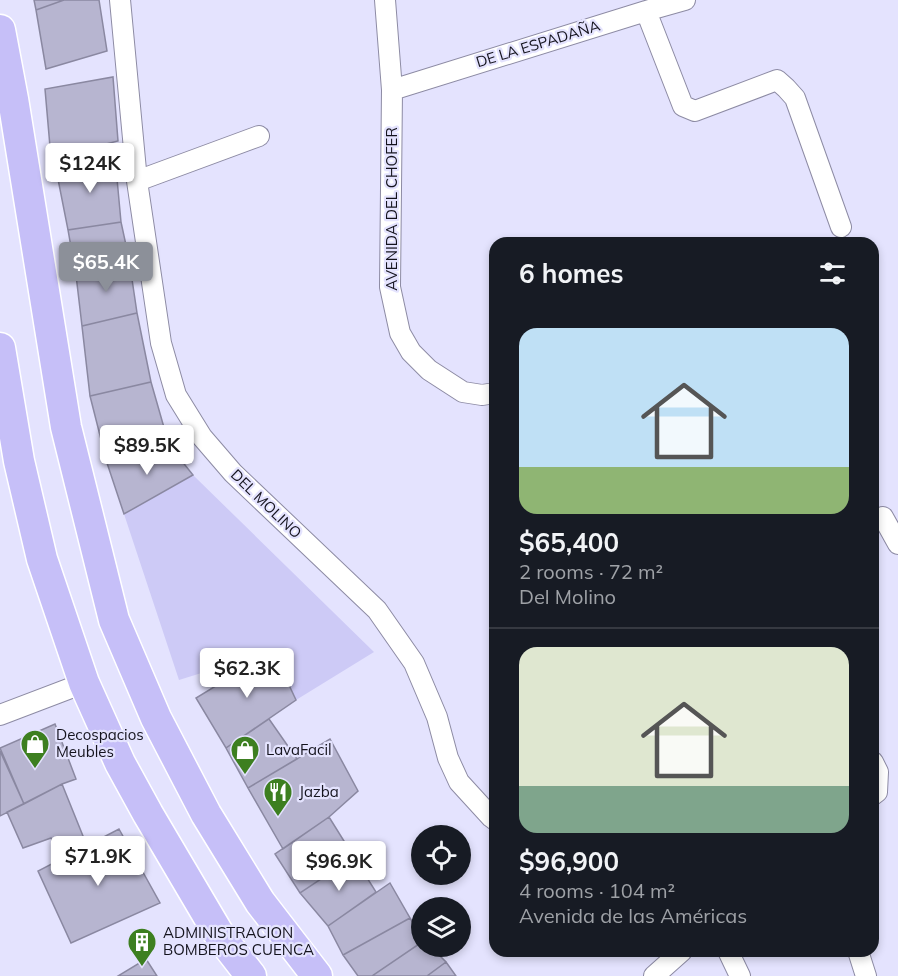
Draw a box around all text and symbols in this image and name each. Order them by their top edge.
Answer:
street label: DE LA ESPADAÑA [474,16,602,71]
street label: AVENIDA DEL CHOFER [382,127,401,291]
pin: $124K [48,143,132,194]
text: $124K [59,150,121,175]
pin: $65.4K [57,242,155,293]
text: $65.4K [73,249,139,274]
text: 6 homes [519,257,623,290]
icon: filters [816,257,849,290]
icon: home [630,367,738,475]
pin: $89.5K [98,425,196,476]
text: $89.5K [114,432,180,457]
street label: DEL MOLINO [227,465,306,542]
text: $65,400 [519,526,619,559]
text: 2 rooms · 72 m² [519,559,663,584]
text: Del Molino [519,584,616,609]
pin: $62.3K [198,648,296,699]
text: $62.3K [214,655,280,680]
icon: home [630,686,738,794]
place label: Decospacios Meubles [56,725,144,761]
shop icon: Decospacios Meubles [19,728,51,770]
shop icon: LavaFacil [229,734,261,776]
place label: LavaFacil [266,740,332,759]
restaurant icon: Jazba [262,776,294,818]
place label: Jazba [299,782,339,801]
map controls [411,825,471,957]
button: locate [411,825,471,885]
pin: $71.9K [49,836,147,887]
pin: $96.9K [290,841,388,892]
text: $71.9K [65,843,131,868]
text: $96,900 [519,845,619,878]
text: $96.9K [306,848,372,873]
text: 4 rooms · 104 m² [519,878,675,903]
button: layers [411,897,471,957]
text: Avenida de las Américas [519,903,747,928]
place label: ADMINISTRACION BOMBEROS CUENCA [163,923,314,959]
building icon: ADMINISTRACION BOMBEROS CUENCA [126,926,158,968]

